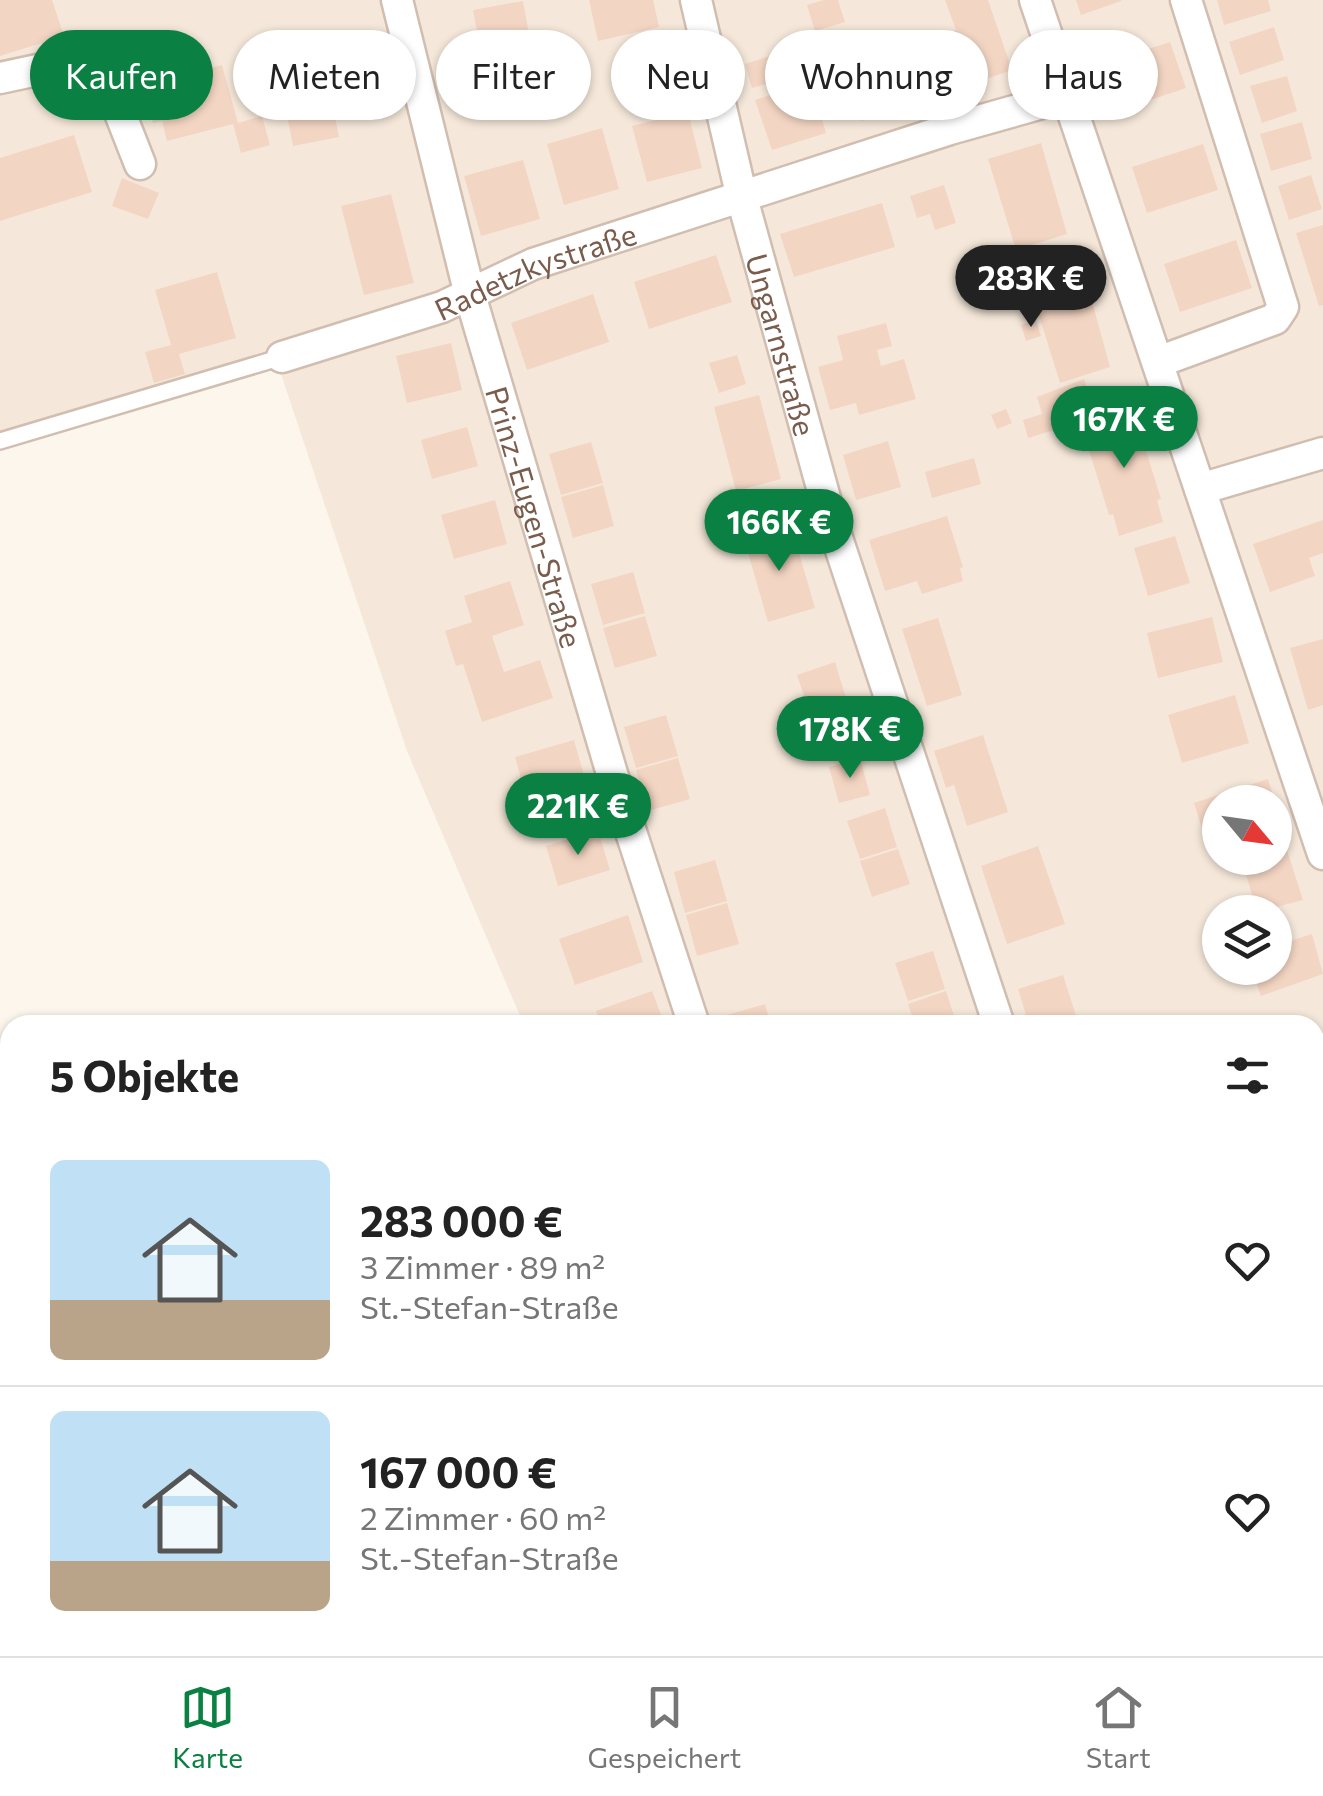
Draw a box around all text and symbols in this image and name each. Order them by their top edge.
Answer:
chip: Kaufen [30,30,213,120]
chip: Mieten [233,30,416,120]
chip: Filter [436,30,591,120]
chip: Neu [611,30,745,120]
chip: Wohnung [765,30,988,120]
chip: Haus [1008,30,1158,120]
street label: Radetzkystraße [428,213,641,327]
pin: 283K € [950,245,1112,330]
street label: Ungarnstraße [740,249,825,439]
text: 283K € [977,257,1085,297]
street label: Prinz-Eugen-Straße [480,382,592,652]
pin: 167K € [1043,386,1205,471]
text: 167K € [1073,398,1175,438]
pin: 166K € [698,489,860,574]
text: 166K € [727,501,831,541]
pin: 178K € [769,696,931,781]
text: 178K € [799,708,901,748]
pin: 221K € [497,773,659,858]
text: 221K € [527,785,629,825]
north arrow [1202,785,1292,875]
map controls [1202,785,1292,985]
button: layers [1202,895,1292,985]
icon: filters [1220,1048,1275,1103]
text: 5 Objekte [50,1049,239,1101]
text: 283 000 € [360,1194,563,1246]
icon: home [130,1200,250,1320]
icon: heart [1220,1233,1275,1288]
text: 3 Zimmer · 89 m² [360,1246,605,1286]
text: St.-Stefan-Straße [360,1286,619,1326]
text: 167 000 € [360,1445,557,1497]
icon: home [130,1451,250,1571]
icon: heart [1220,1484,1275,1539]
text: 2 Zimmer · 60 m² [360,1497,606,1537]
text: St.-Stefan-Straße [360,1537,619,1577]
tab: Karte [172,1680,243,1774]
tab: Gespeichert [587,1680,741,1774]
tab: Start [1086,1680,1151,1774]

